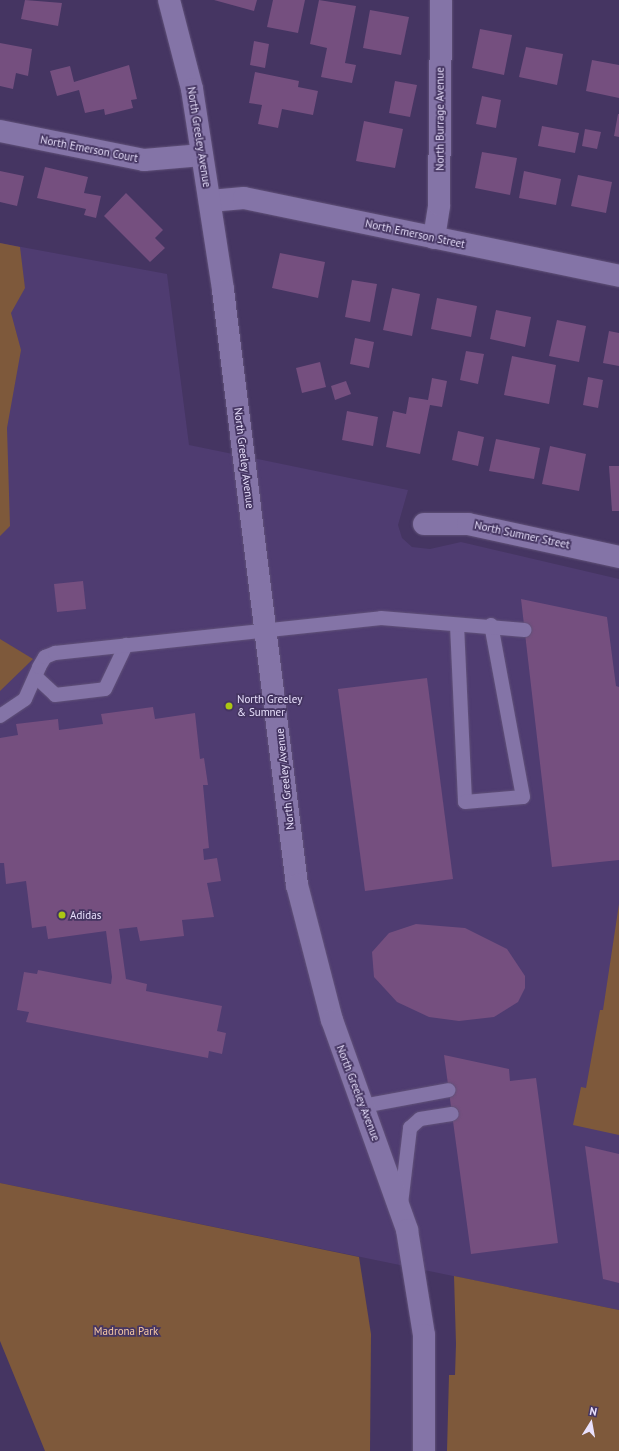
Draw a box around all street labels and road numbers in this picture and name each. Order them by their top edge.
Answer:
street label: North Burrage Avenue [433,67,447,171]
street label: North Greeley Avenue [184,85,214,189]
street label: North Emerson Court [39,133,139,165]
street label: North Emerson Street [364,217,466,251]
street label: North Greeley Avenue [231,406,257,510]
street label: North Sumner Street [473,518,571,552]
street label: North Greeley Avenue [273,727,297,831]
street label: North Greeley Avenue [333,1043,383,1143]

